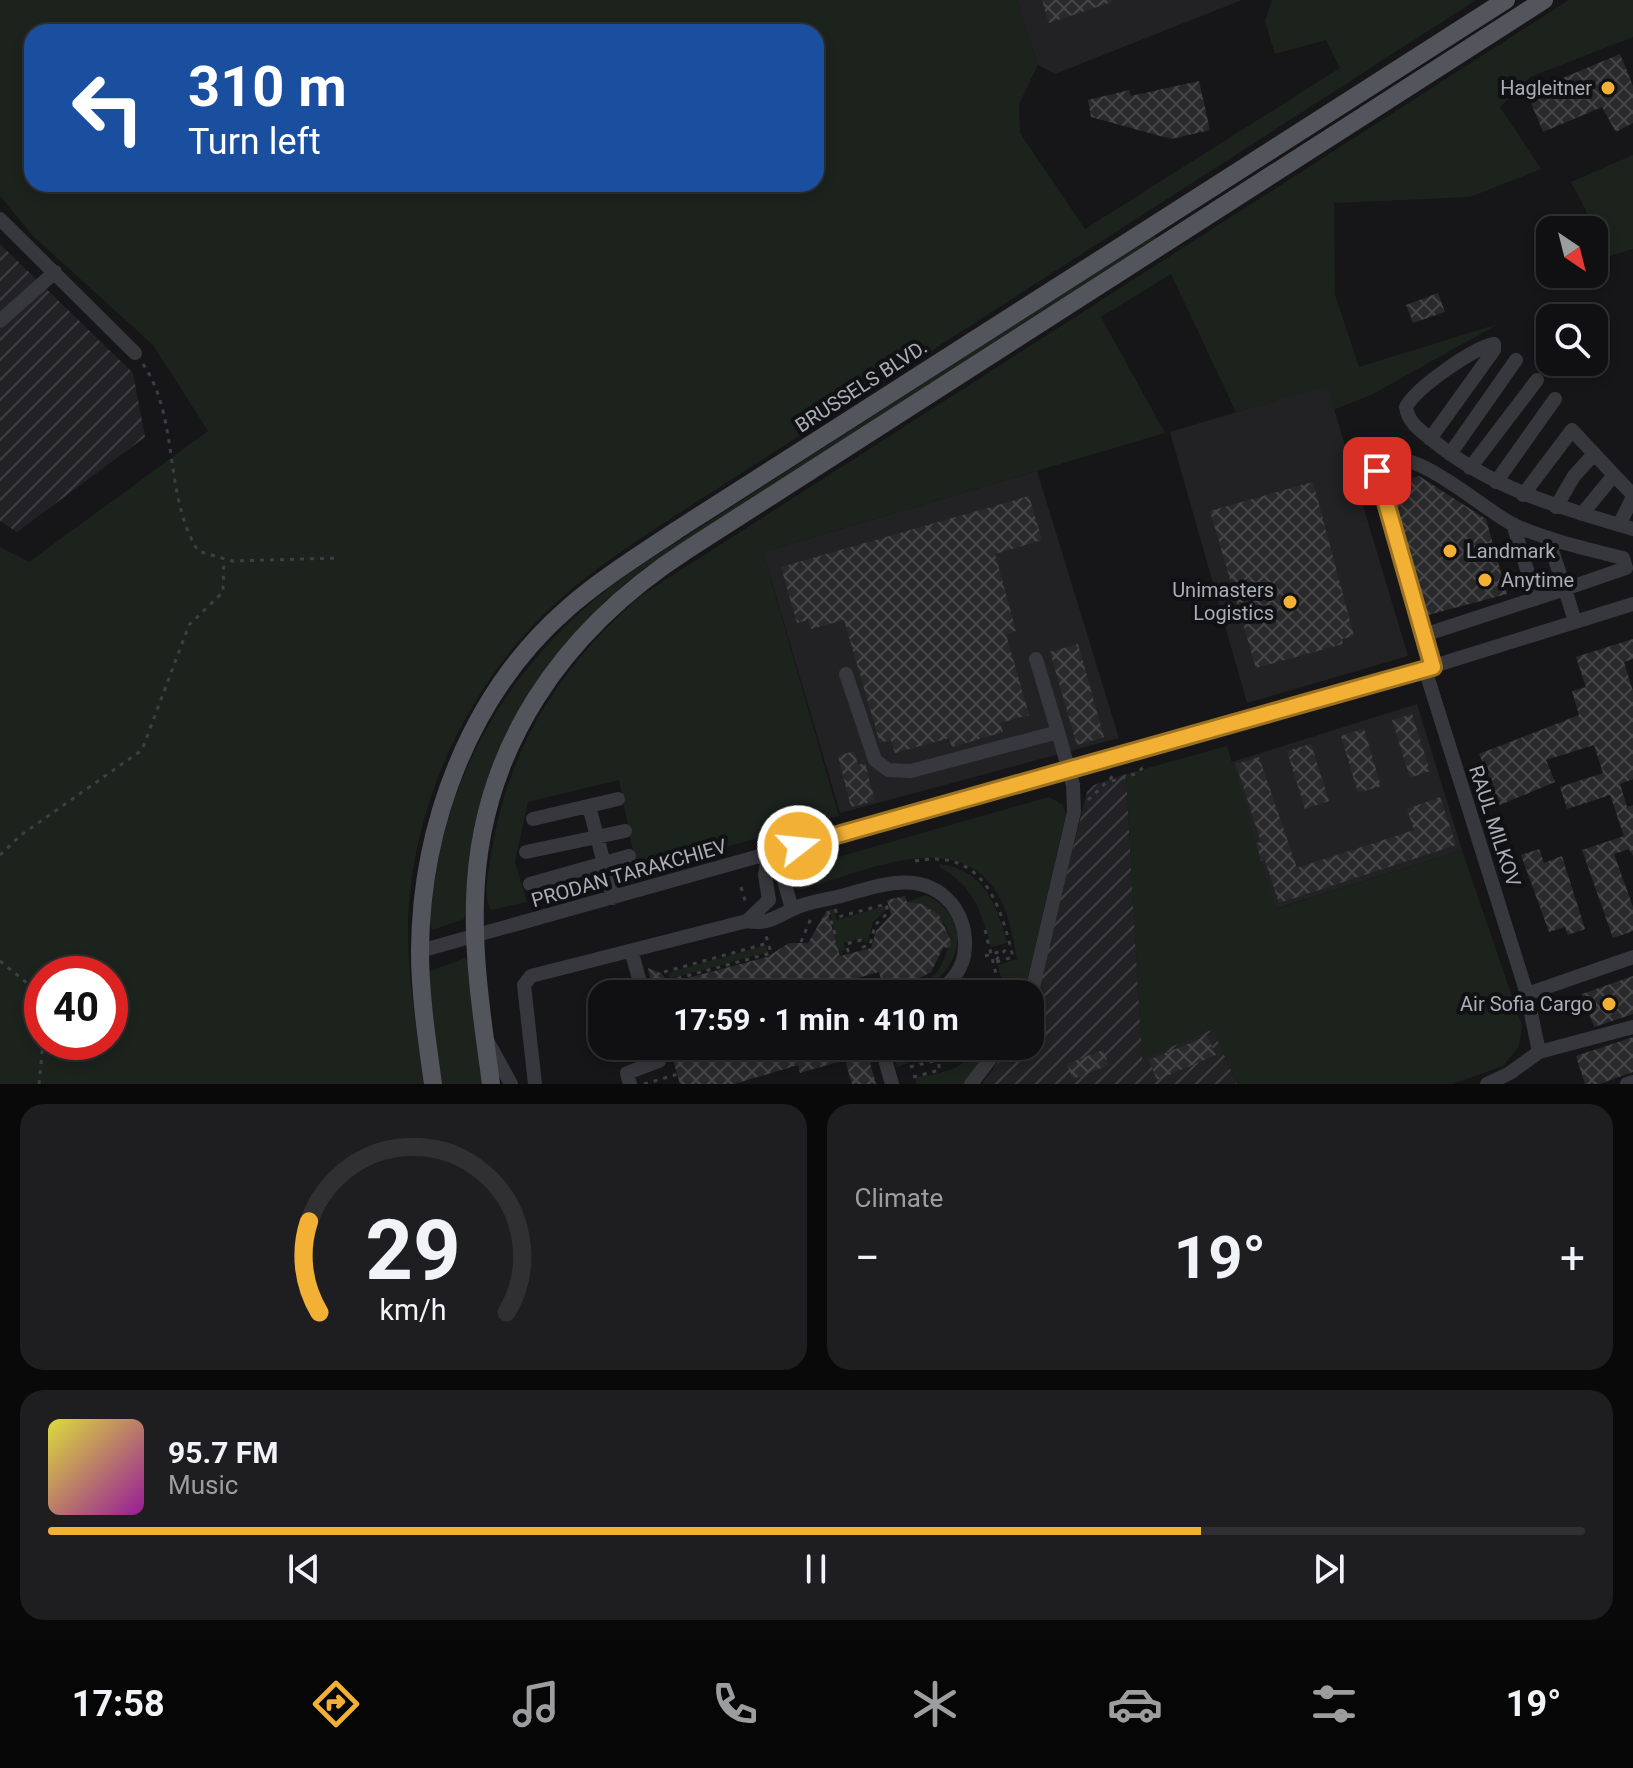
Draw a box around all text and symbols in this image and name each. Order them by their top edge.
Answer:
text: 310 m [188,54,347,120]
icon: left [56,56,160,160]
place label: Hagleitner [1500,76,1592,100]
marker: Hagleitner [1599,79,1617,97]
text: Turn left [188,121,321,163]
north arrow [1536,216,1608,288]
map controls [1536,216,1608,376]
button: search [1536,304,1608,376]
street label: BRUSSELS BLVD. [791,335,931,437]
pin [1343,437,1411,505]
icon: arrive [1355,449,1399,493]
place label: Landmark [1466,539,1556,563]
marker: Landmark [1441,542,1459,560]
place label: Anytime [1501,568,1574,592]
marker: Anytime [1476,571,1494,589]
place label: Unimasters Logistics [1172,578,1274,625]
marker: Unimasters Logistics [1281,593,1299,611]
street label: RAUL MILKOV [1464,762,1526,890]
position arrow [756,804,840,888]
street label: PRODAN TARAKCHIEV [529,834,730,912]
speed limit sign: 40 [24,956,128,1060]
place label: Air Sofia Cargo [1460,992,1593,1016]
marker: Air Sofia Cargo [1600,995,1618,1013]
text: 17:59 · 1 min · 410 m [673,1002,959,1037]
text: Climate [855,1183,943,1213]
text: 29 [366,1202,461,1299]
text: 19° [1174,1222,1266,1293]
text: − [855,1232,880,1284]
text: + [1560,1232,1585,1284]
text: km/h [380,1293,447,1327]
text: 95.7 FM [168,1435,279,1470]
text: Music [168,1470,238,1500]
icon: previous [282,1547,326,1591]
icon: pause [794,1547,838,1591]
icon: next [1307,1547,1351,1591]
icon: directions [308,1676,364,1732]
icon: music [508,1676,564,1732]
icon: phone [707,1676,763,1732]
icon: climate [907,1676,963,1732]
icon: car [1107,1676,1163,1732]
icon: filters [1306,1676,1362,1732]
text: 17:58 [72,1683,165,1725]
text: 19° [1506,1683,1561,1725]

